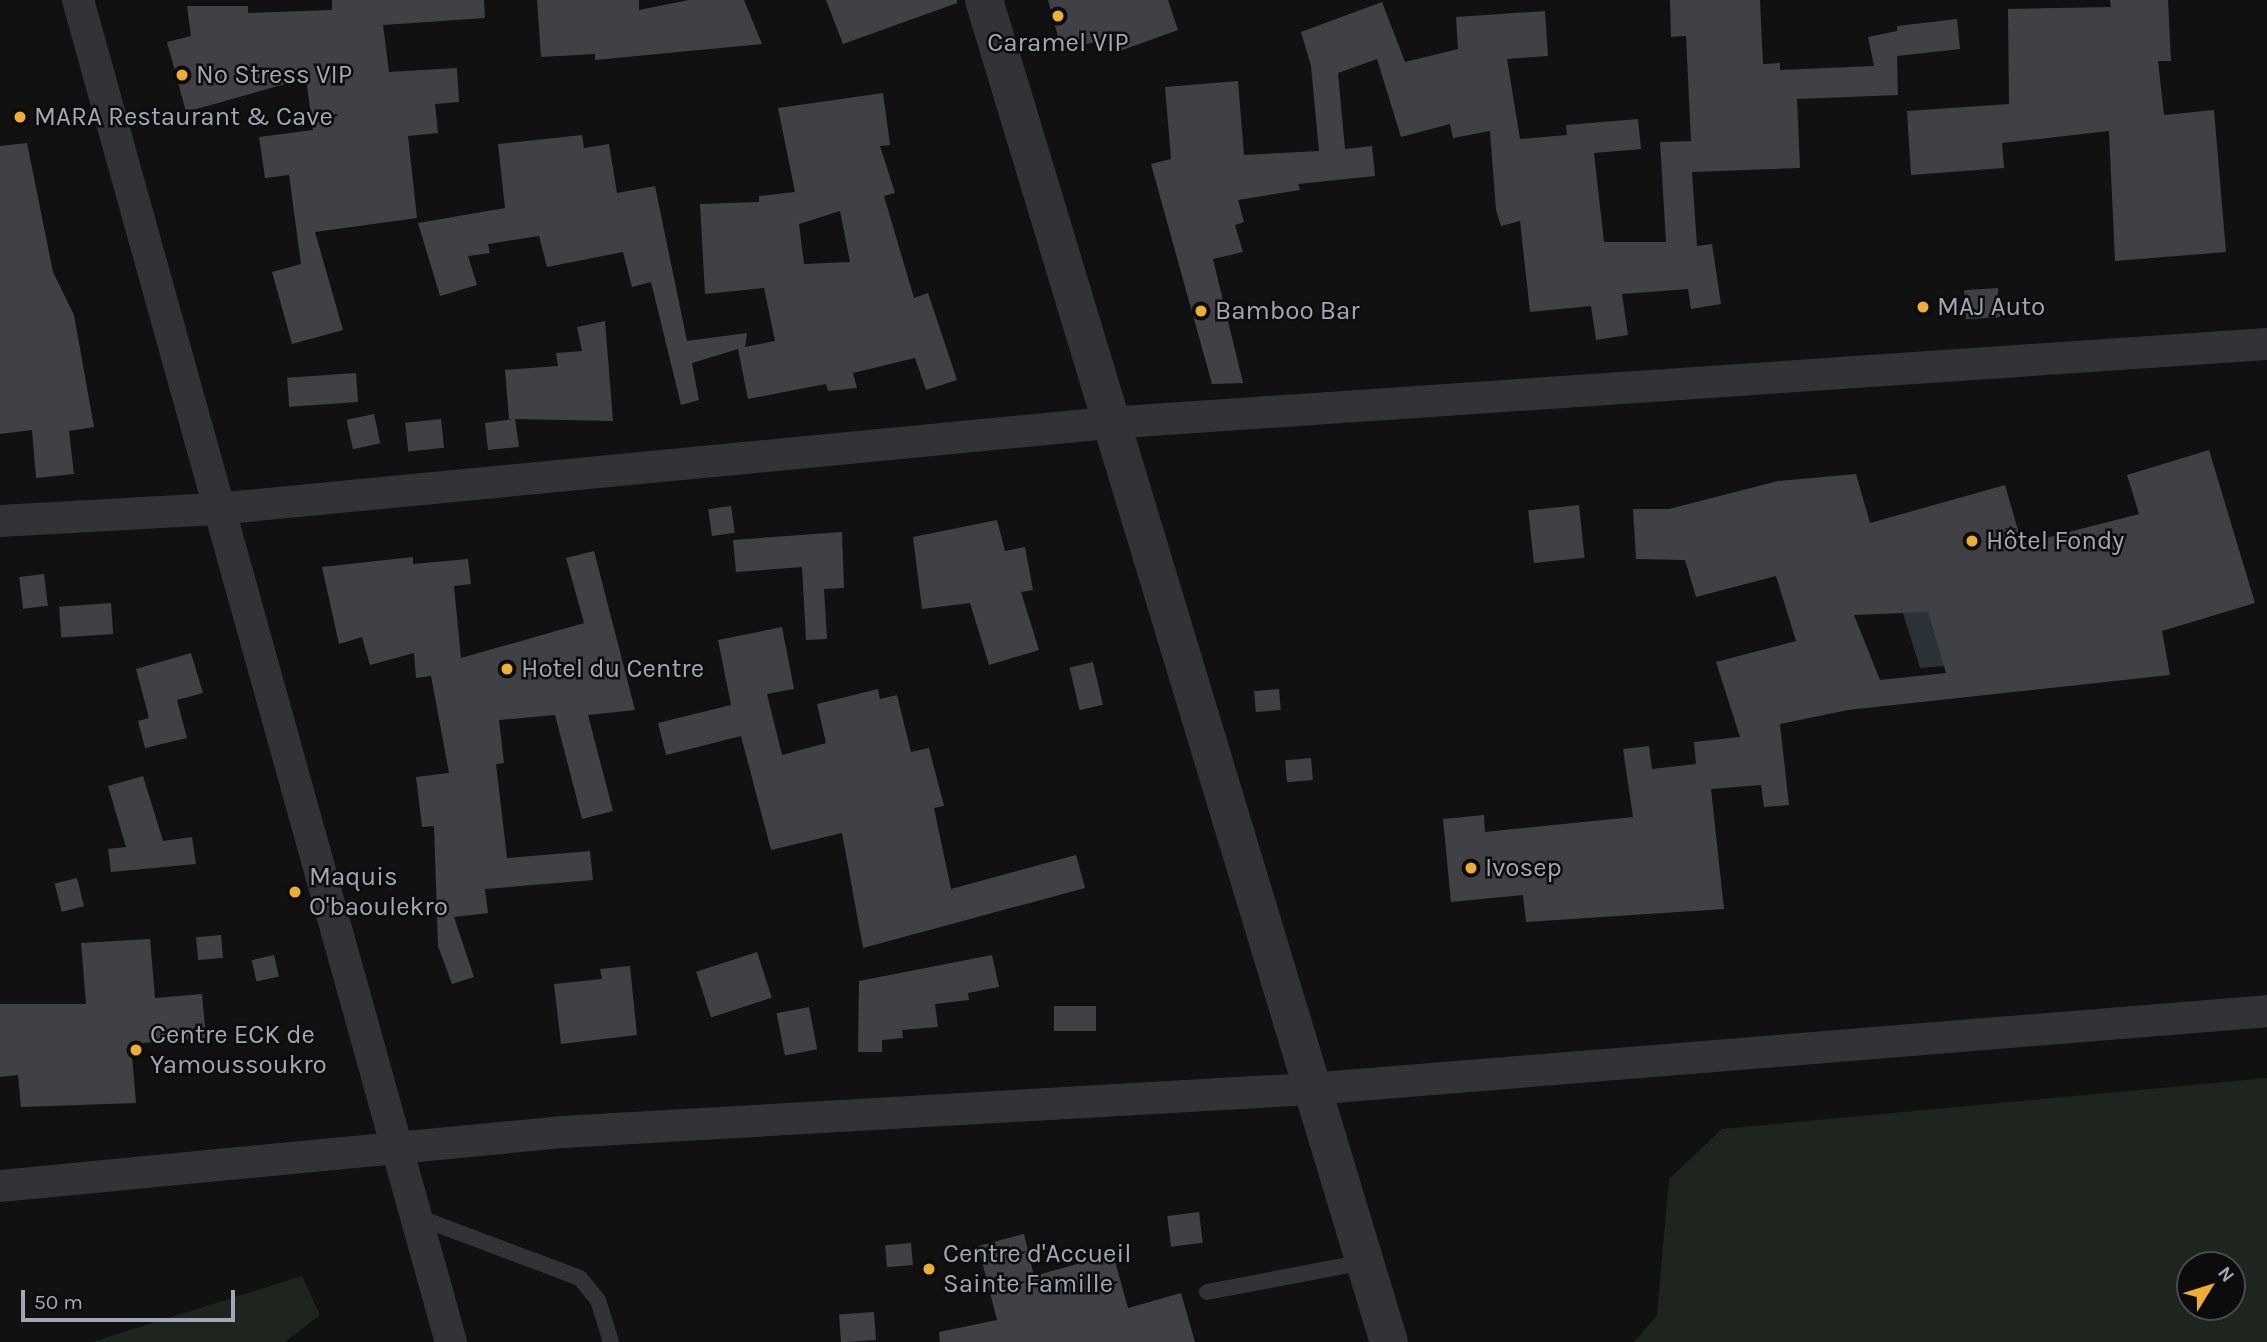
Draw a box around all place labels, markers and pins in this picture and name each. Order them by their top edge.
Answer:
marker: Caramel VIP [1050,8,1066,24]
place label: Caramel VIP [987,27,1129,59]
place label: No Stress VIP [196,59,352,91]
marker: No Stress VIP [174,67,190,83]
place label: MARA Restaurant & Cave [34,101,333,133]
marker: MARA Restaurant & Cave [12,109,28,125]
place label: MAJ Auto [1937,291,2045,323]
place label: Bamboo Bar [1215,295,1360,327]
marker: MAJ Auto [1915,299,1931,315]
marker: Bamboo Bar [1193,303,1209,319]
place label: Hôtel Fondy [1986,525,2124,557]
marker: Hôtel Fondy [1964,533,1980,549]
place label: Hotel du Centre [521,653,704,685]
marker: Hotel du Centre [499,661,515,677]
place label: Ivosep [1485,852,1562,884]
marker: Ivosep [1463,860,1479,876]
place label: Maquis O'baoulekro [309,861,448,922]
marker: Maquis O'baoulekro [287,884,303,900]
place label: Centre ECK de Yamoussoukro [150,1019,327,1080]
marker: Centre ECK de Yamoussoukro [128,1042,144,1058]
place label: Centre d'Accueil Sainte Famille [943,1238,1131,1300]
marker: Centre d'Accueil Sainte Famille [921,1261,937,1277]

